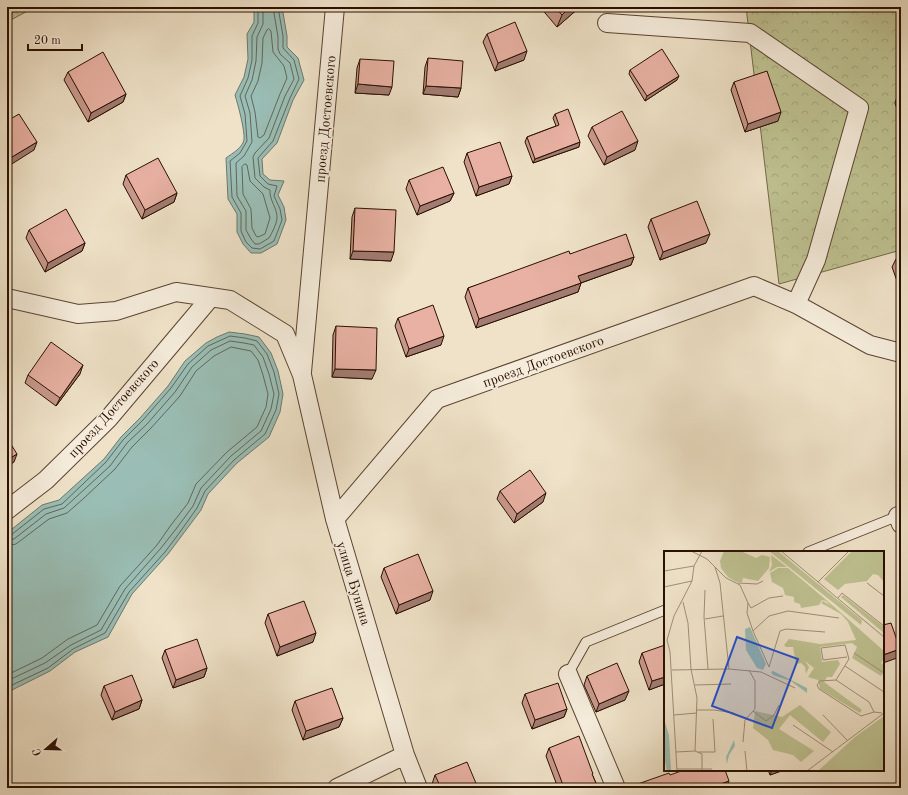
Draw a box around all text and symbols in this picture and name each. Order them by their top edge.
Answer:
scale bar [28,26,82,52]
text: 20 m [34,35,61,47]
street label: проезд Достоевского [313,55,339,183]
street label: проезд Достоевского [481,334,606,390]
street label: проезд Достоевского [66,357,162,461]
street label: улица Бунина [334,540,372,627]
inset map [664,551,884,771]
north arrow [26,729,66,769]
text: С [32,747,44,757]

